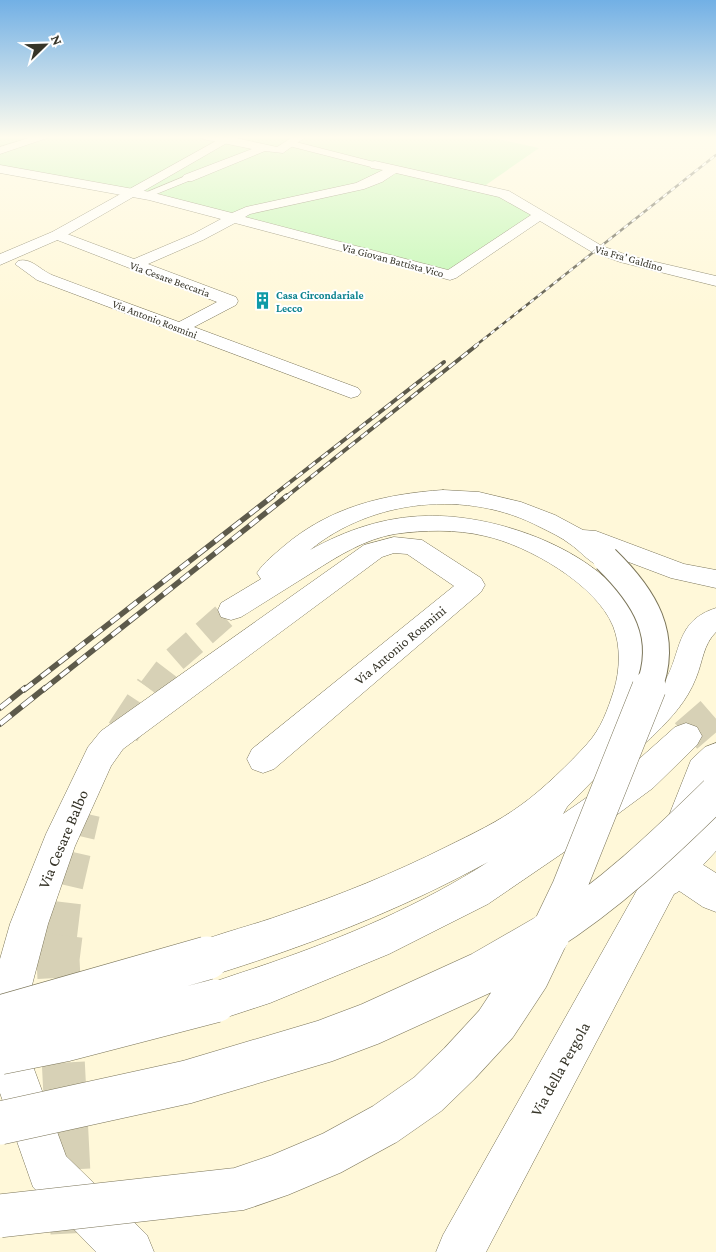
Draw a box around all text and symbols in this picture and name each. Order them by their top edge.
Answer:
north arrow [20,20,70,70]
text: N [48,32,66,48]
street label: Via Giovan Battista Vico [341,241,446,279]
street label: Via Fra' Galdino [594,243,665,274]
street label: Via Cesare Beccaria [128,259,212,299]
place label: Casa Circondariale Lecco [276,289,364,314]
building icon: Casa Circondariale Lecco [252,291,272,311]
street label: Via Antonio Rosmini [111,297,199,341]
street label: Via Antonio Rosmini [351,602,449,688]
street label: Via Cesare Balbo [35,787,91,891]
street label: Via della Pergola [527,1018,594,1120]

